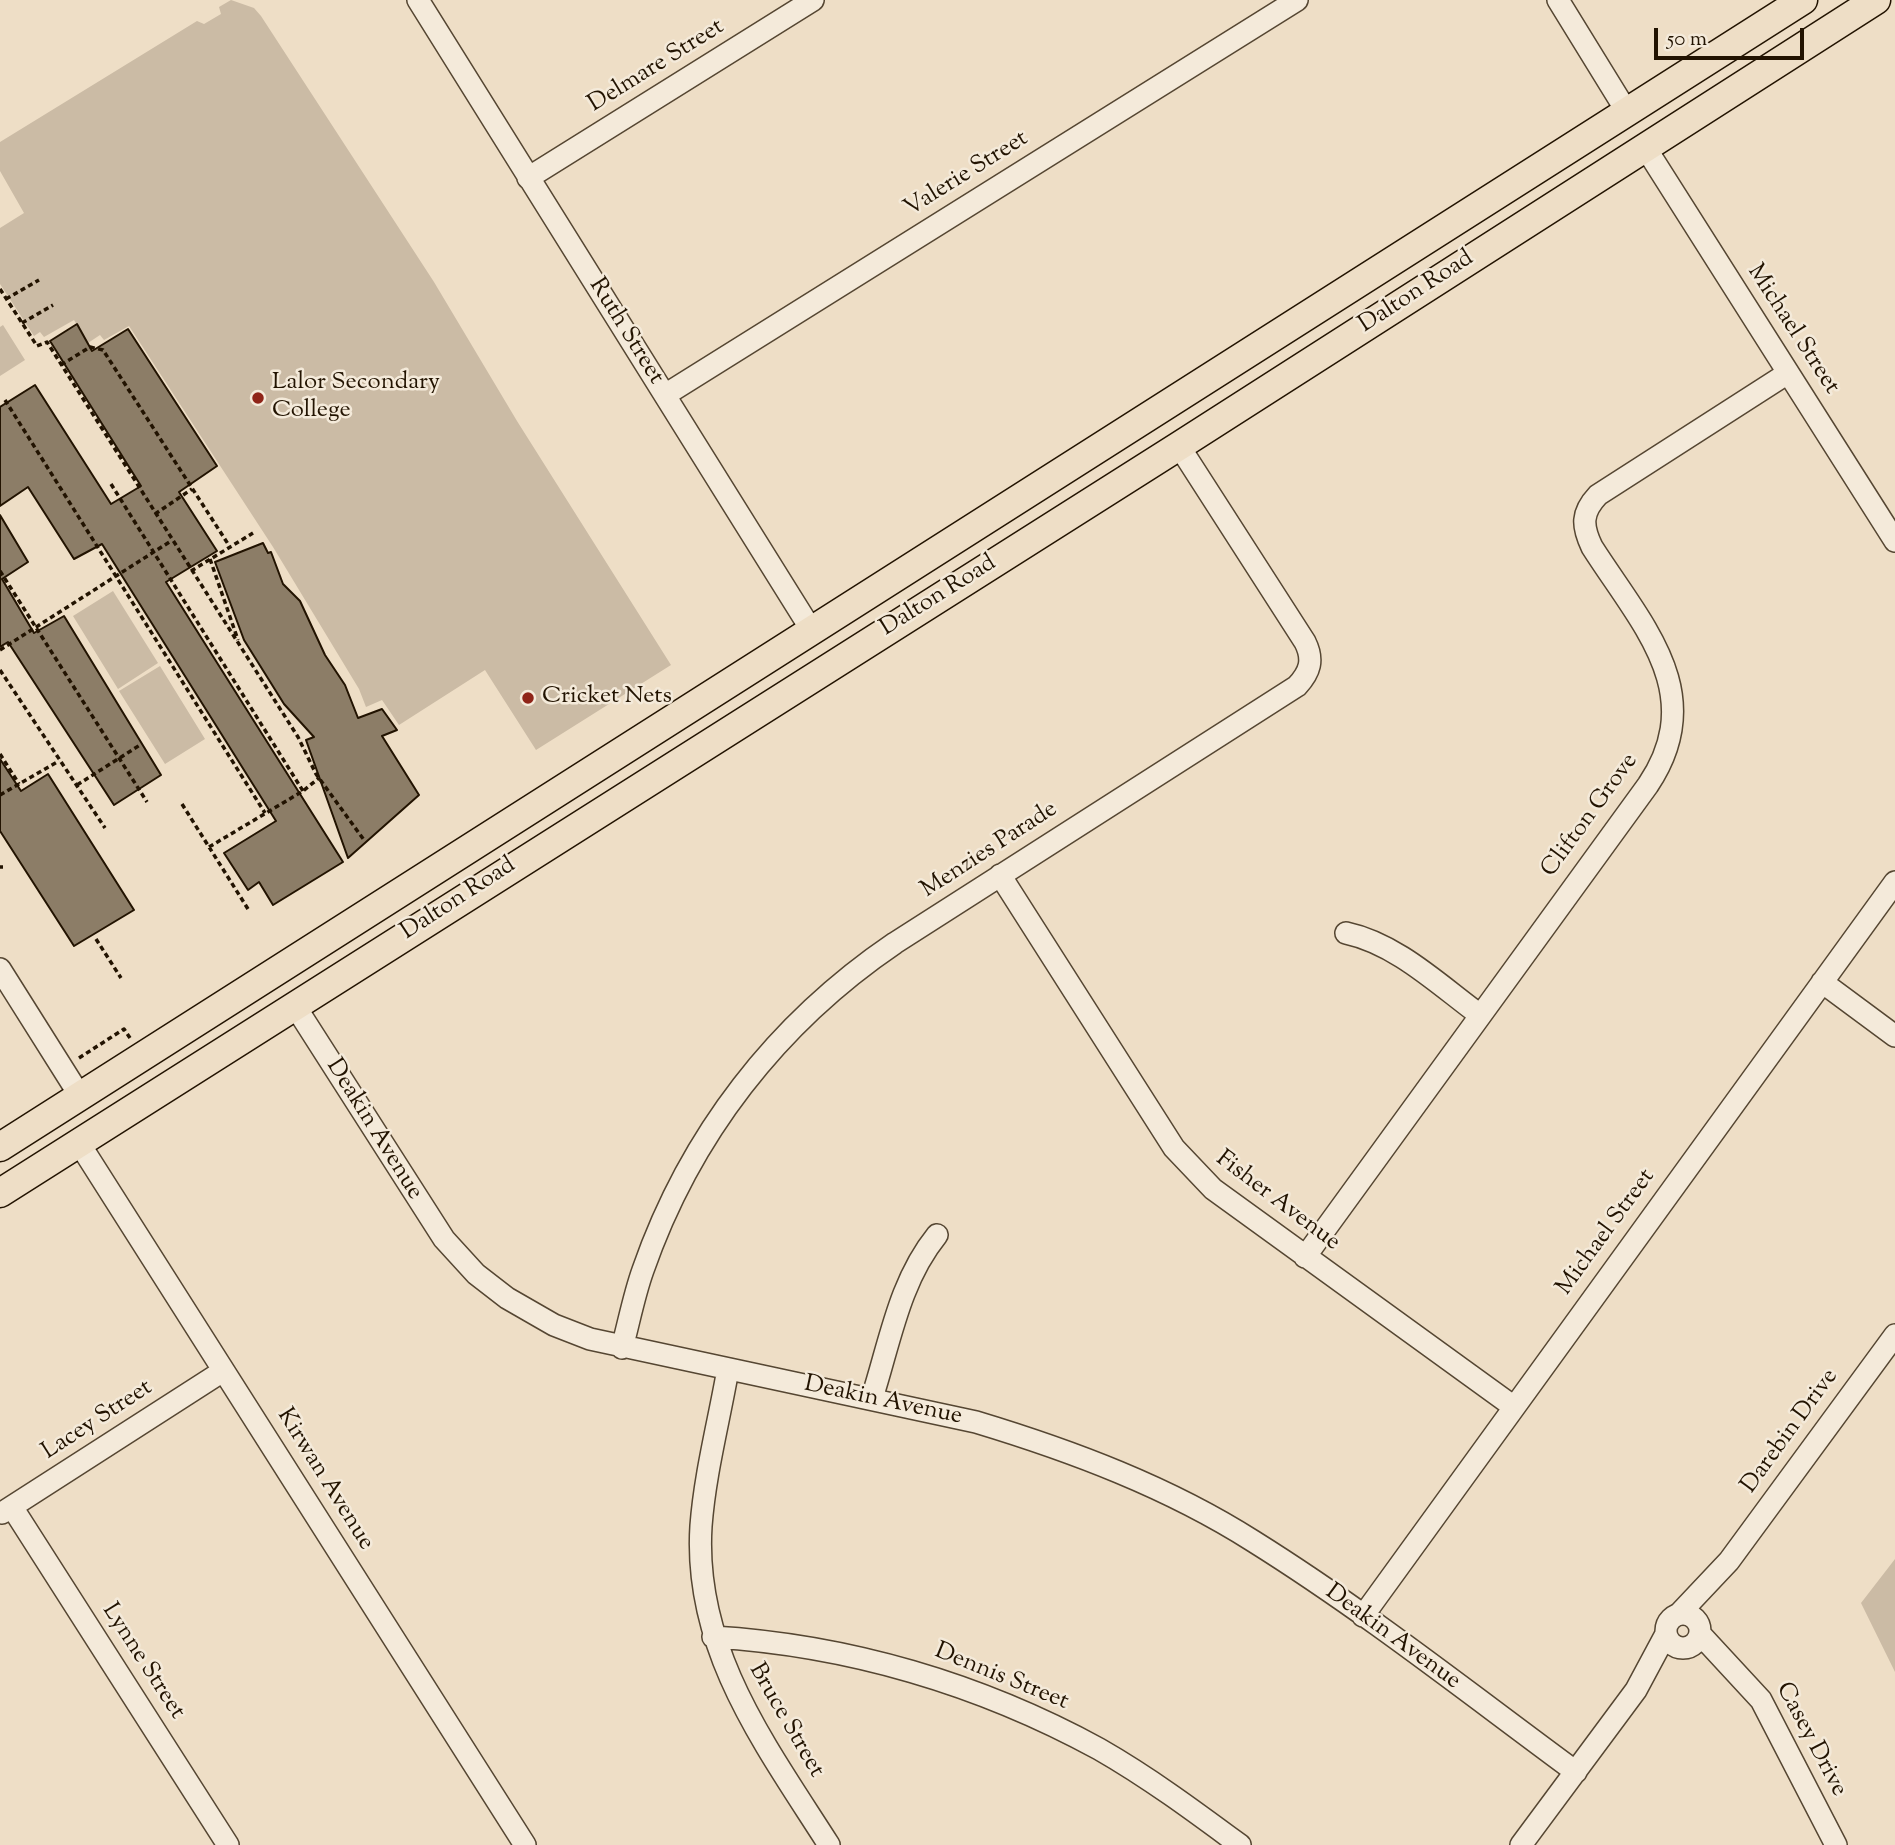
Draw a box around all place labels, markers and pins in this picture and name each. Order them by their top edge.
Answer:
place label: Lalor Secondary College [272,370,440,426]
marker: Lalor Secondary College [250,390,266,406]
place label: Cricket Nets [542,684,672,712]
marker: Cricket Nets [520,690,536,706]

